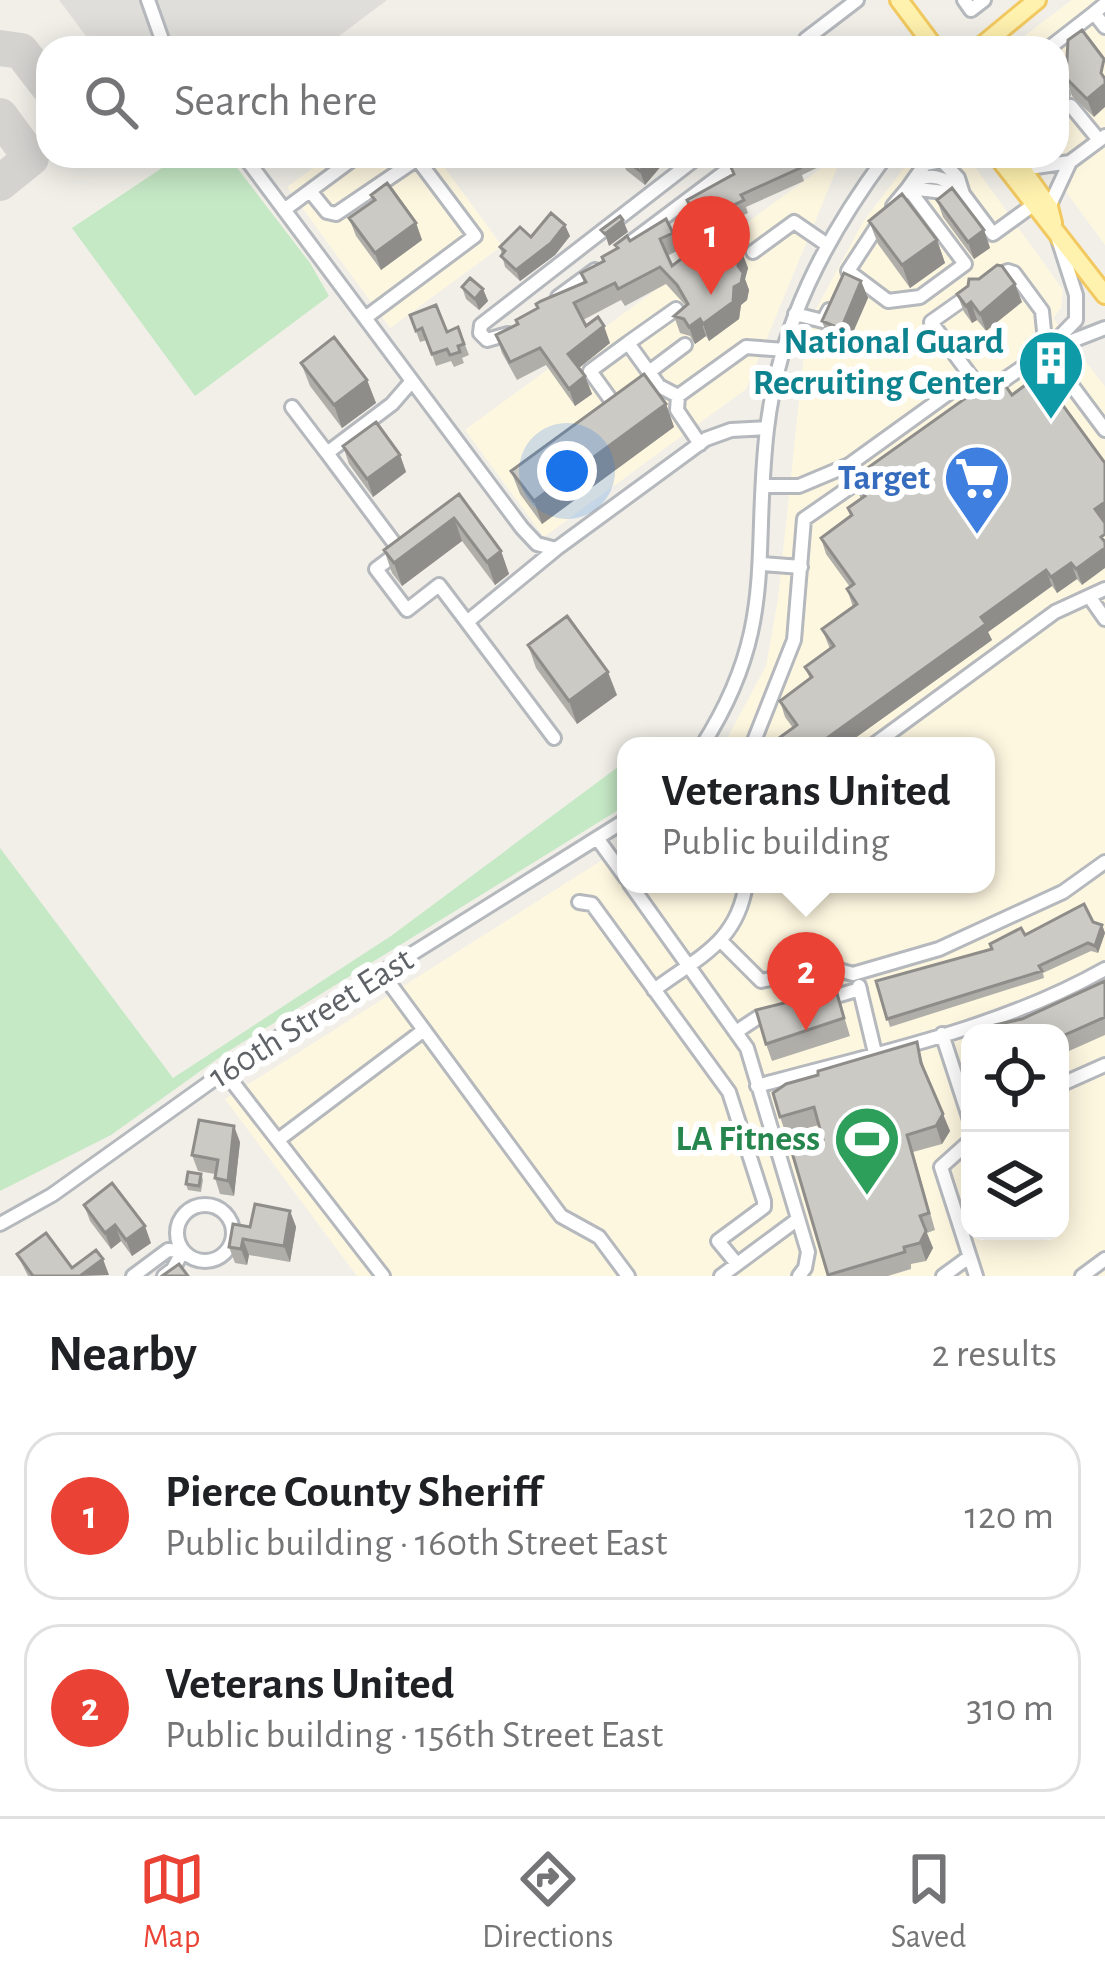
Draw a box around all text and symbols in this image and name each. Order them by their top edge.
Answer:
search box [36,36,1069,168]
icon: search [78,69,144,135]
text: Search here [174,79,377,124]
pin: 1 [672,196,750,295]
place label: National Guard Recruiting Center [753,324,1004,401]
building icon: National Guard Recruiting Center [1016,328,1086,422]
your location [537,441,597,501]
supermarket icon: Target [942,443,1012,537]
place label: Target [838,460,930,496]
popup [617,737,995,893]
text: Veterans United [661,769,951,814]
text: Public building [661,823,889,862]
pin: 2 [767,932,845,1031]
street label: 160th Street East [203,941,420,1095]
map controls [961,1024,1069,1240]
button: locate [961,1024,1069,1132]
sports icon: LA Fitness [832,1104,902,1198]
place label: LA Fitness [676,1121,820,1157]
button: layers [961,1132,1069,1240]
text: Nearby [48,1329,197,1380]
text: 2 results [931,1335,1057,1374]
text: Pierce County Sheriff [165,1470,542,1515]
text: 1 [83,1497,97,1536]
text: 120 m [965,1497,1054,1536]
text: Public building · 160th Street East [165,1524,667,1563]
text: Veterans United [165,1662,455,1707]
text: 2 [81,1689,99,1728]
text: 310 m [966,1689,1054,1728]
text: Public building · 156th Street East [165,1716,663,1755]
tab: Map [139,1846,205,1958]
tab: Directions [482,1846,613,1958]
tab: Saved [891,1846,966,1958]

